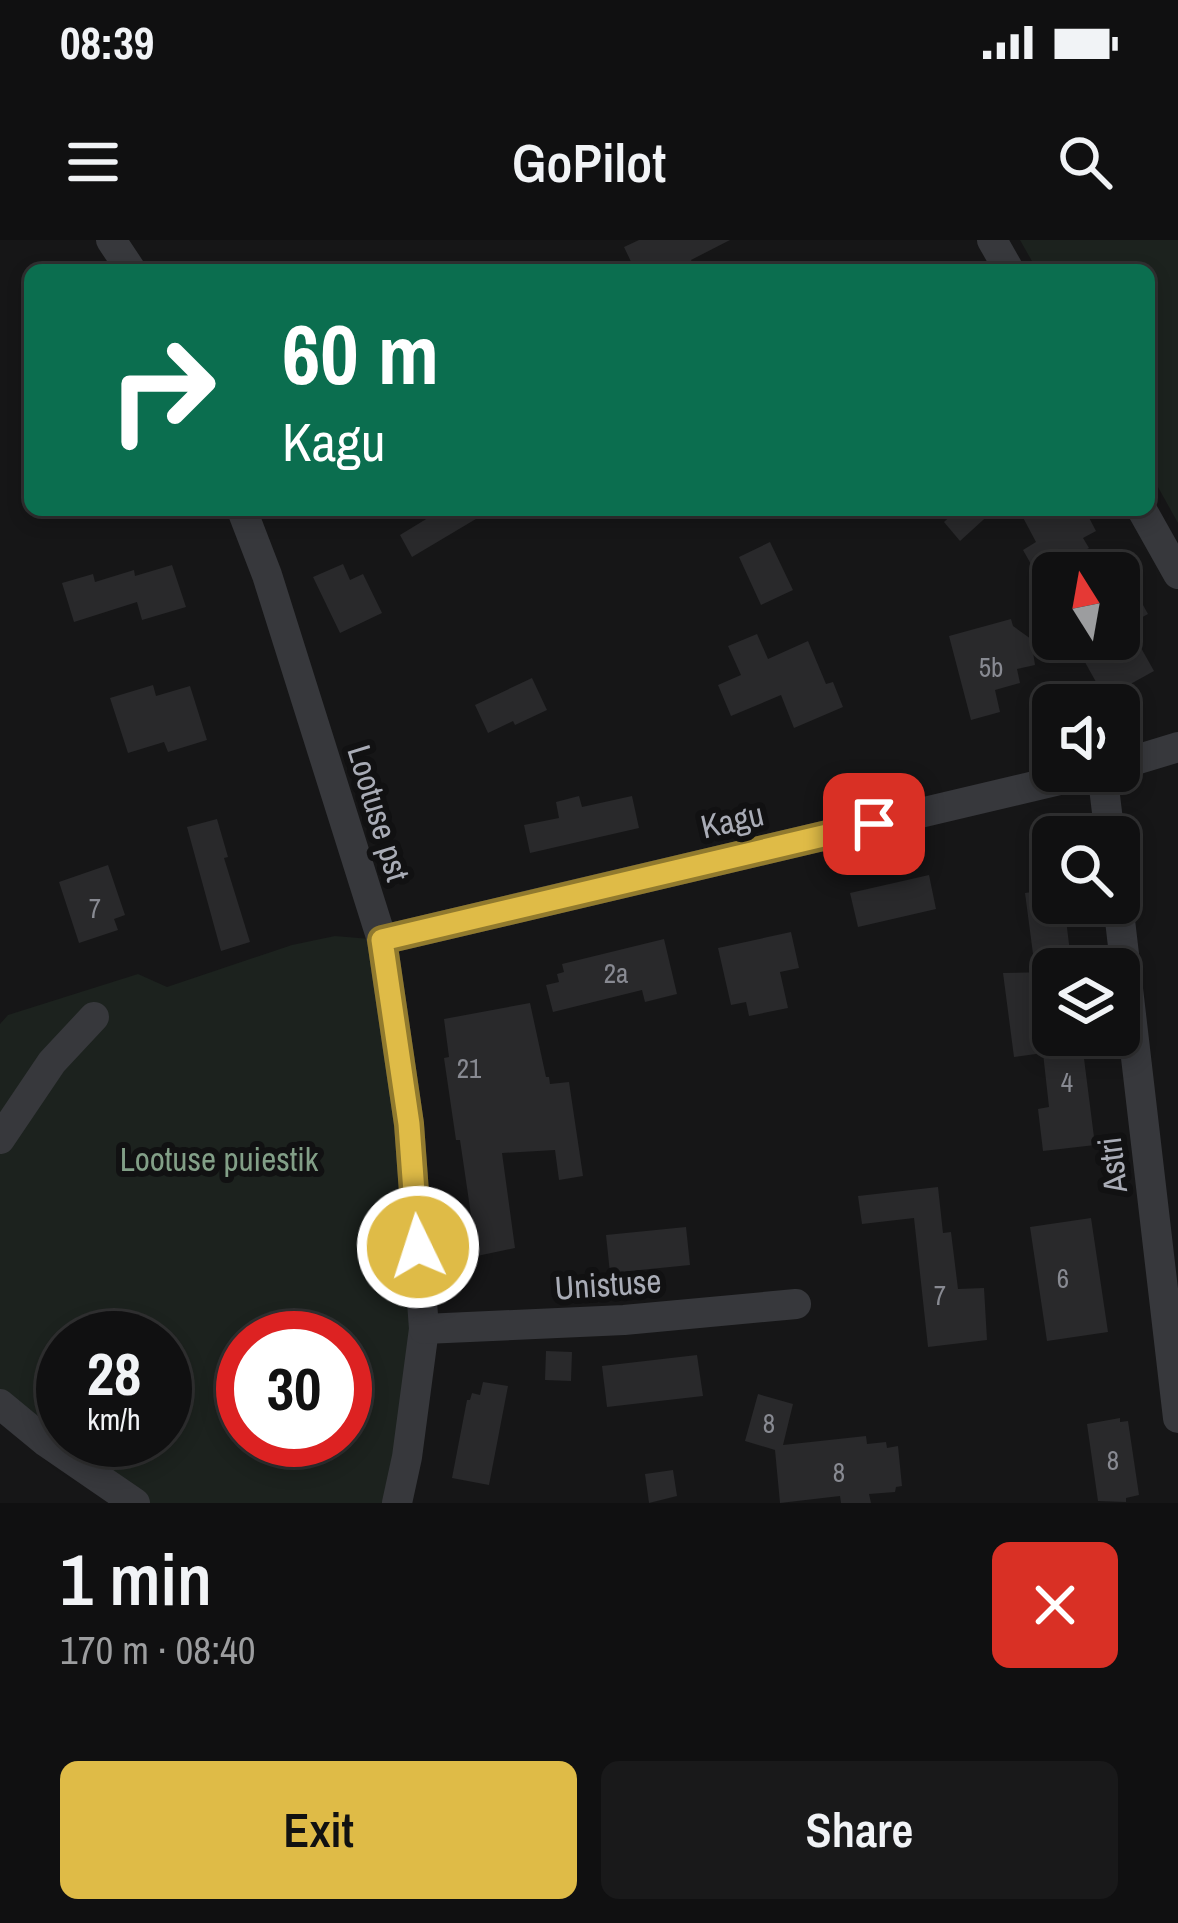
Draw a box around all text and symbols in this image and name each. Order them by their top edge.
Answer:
text: 08:39 [60,12,154,73]
text: GoPilot [512,126,666,199]
icon: menu [60,129,126,195]
icon: search [1052,129,1118,195]
text: 60 m [282,297,439,410]
icon: right [84,312,240,468]
text: Kagu [282,405,385,478]
north arrow [1032,552,1140,660]
map controls [1032,552,1140,1056]
house number: 5b [979,649,1003,685]
button: sound [1032,684,1140,792]
street label: Lootuse pst [338,740,420,886]
pin [823,773,925,875]
street label: Kagu [696,791,768,849]
icon: arrive [841,791,907,857]
button: search [1032,816,1140,924]
house number: 7 [89,890,101,926]
button: layers [1032,948,1140,1056]
house number: 2a [604,955,628,991]
house number: 21 [457,1050,482,1086]
house number: 4 [1061,1064,1073,1100]
street label: Astri [1087,1135,1137,1196]
park label: Lootuse puiestik [120,1137,319,1181]
position arrow [355,1184,481,1310]
street label: Unistuse [553,1258,663,1310]
house number: 6 [1057,1260,1069,1296]
house number: 7 [934,1277,946,1313]
speed limit sign: 30 [216,1311,372,1467]
text: 28 [87,1333,141,1414]
text: km/h [87,1399,141,1439]
house number: 8 [763,1405,775,1441]
house number: 8 [1107,1442,1119,1478]
house number: 8 [833,1454,845,1490]
text: 1 min [60,1530,212,1627]
button: close [992,1542,1118,1668]
text: 170 m · 08:40 [60,1624,256,1676]
button: Exit [60,1761,577,1899]
button: Share [601,1761,1118,1899]

